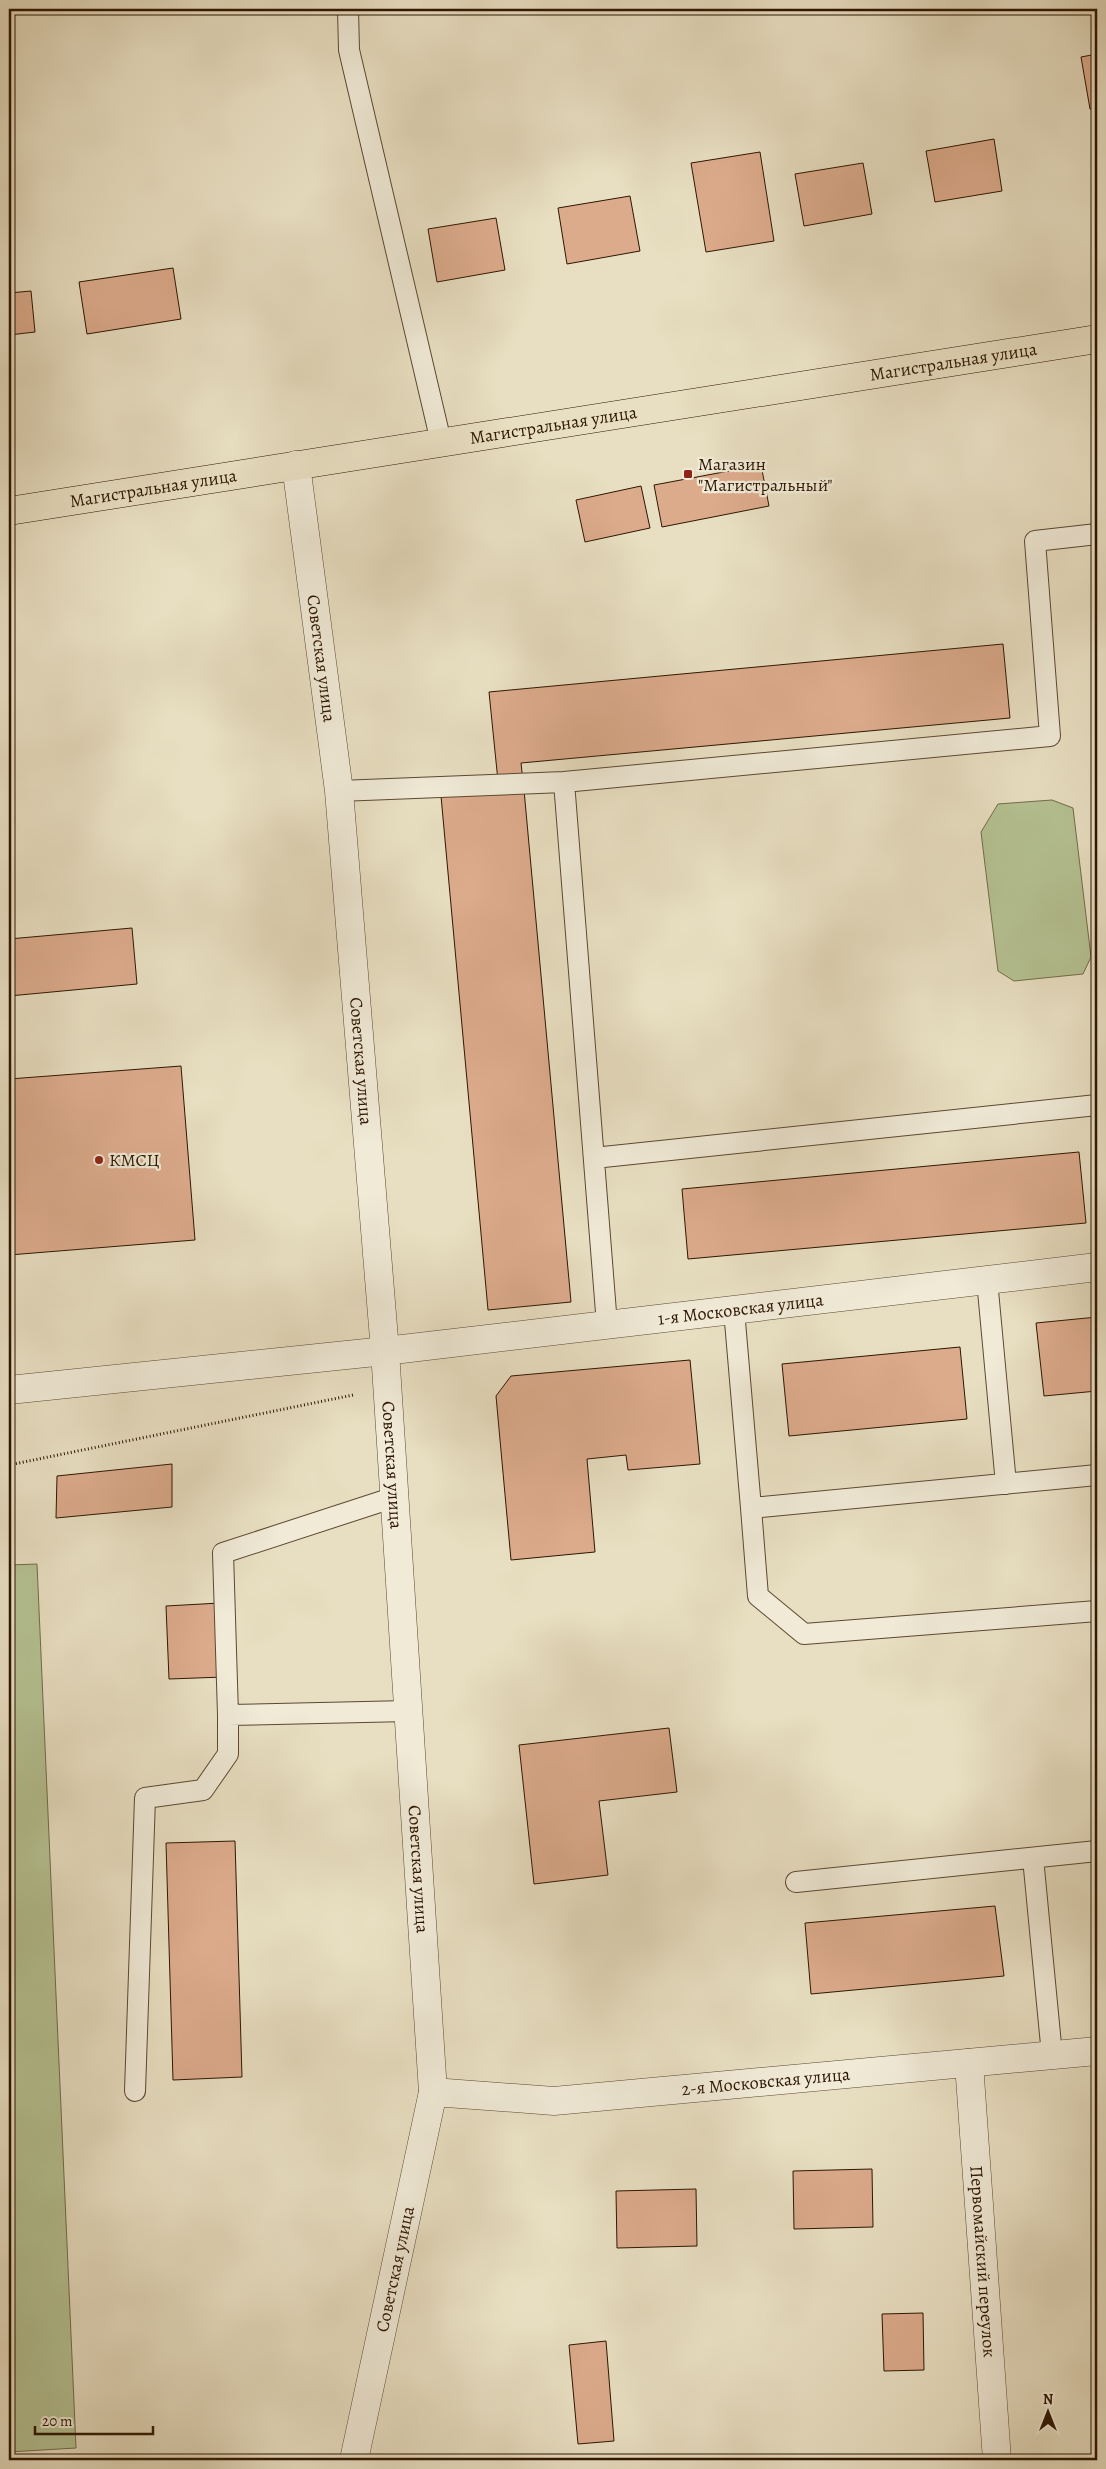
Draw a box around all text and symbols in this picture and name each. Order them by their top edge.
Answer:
street label: Магистральная улица [868,337,1039,387]
street label: Магистральная улица [468,400,639,450]
place label: Магазин "Магистральный" [698,452,833,497]
street label: Магистральная улица [68,463,239,513]
marker: Магазин "Магистральный" [682,468,694,480]
street label: Советская улица [301,593,342,724]
street label: Советская улица [344,996,378,1127]
place label: КМСЦ [109,1148,160,1172]
marker: КМСЦ [93,1154,105,1166]
street label: 1-я Московская улица [656,1287,825,1331]
street label: Советская улица [376,1400,409,1530]
street label: Советская улица [402,1804,435,1935]
street label: 2-я Московская улица [680,2062,852,2101]
street label: Первомайский переулок [964,2165,1002,2358]
street label: Советская улица [370,2203,420,2334]
north arrow [1024,2386,1074,2436]
text: N [1043,2390,1053,2409]
scale bar [35,2404,152,2436]
text: 20 m [42,2411,73,2431]

